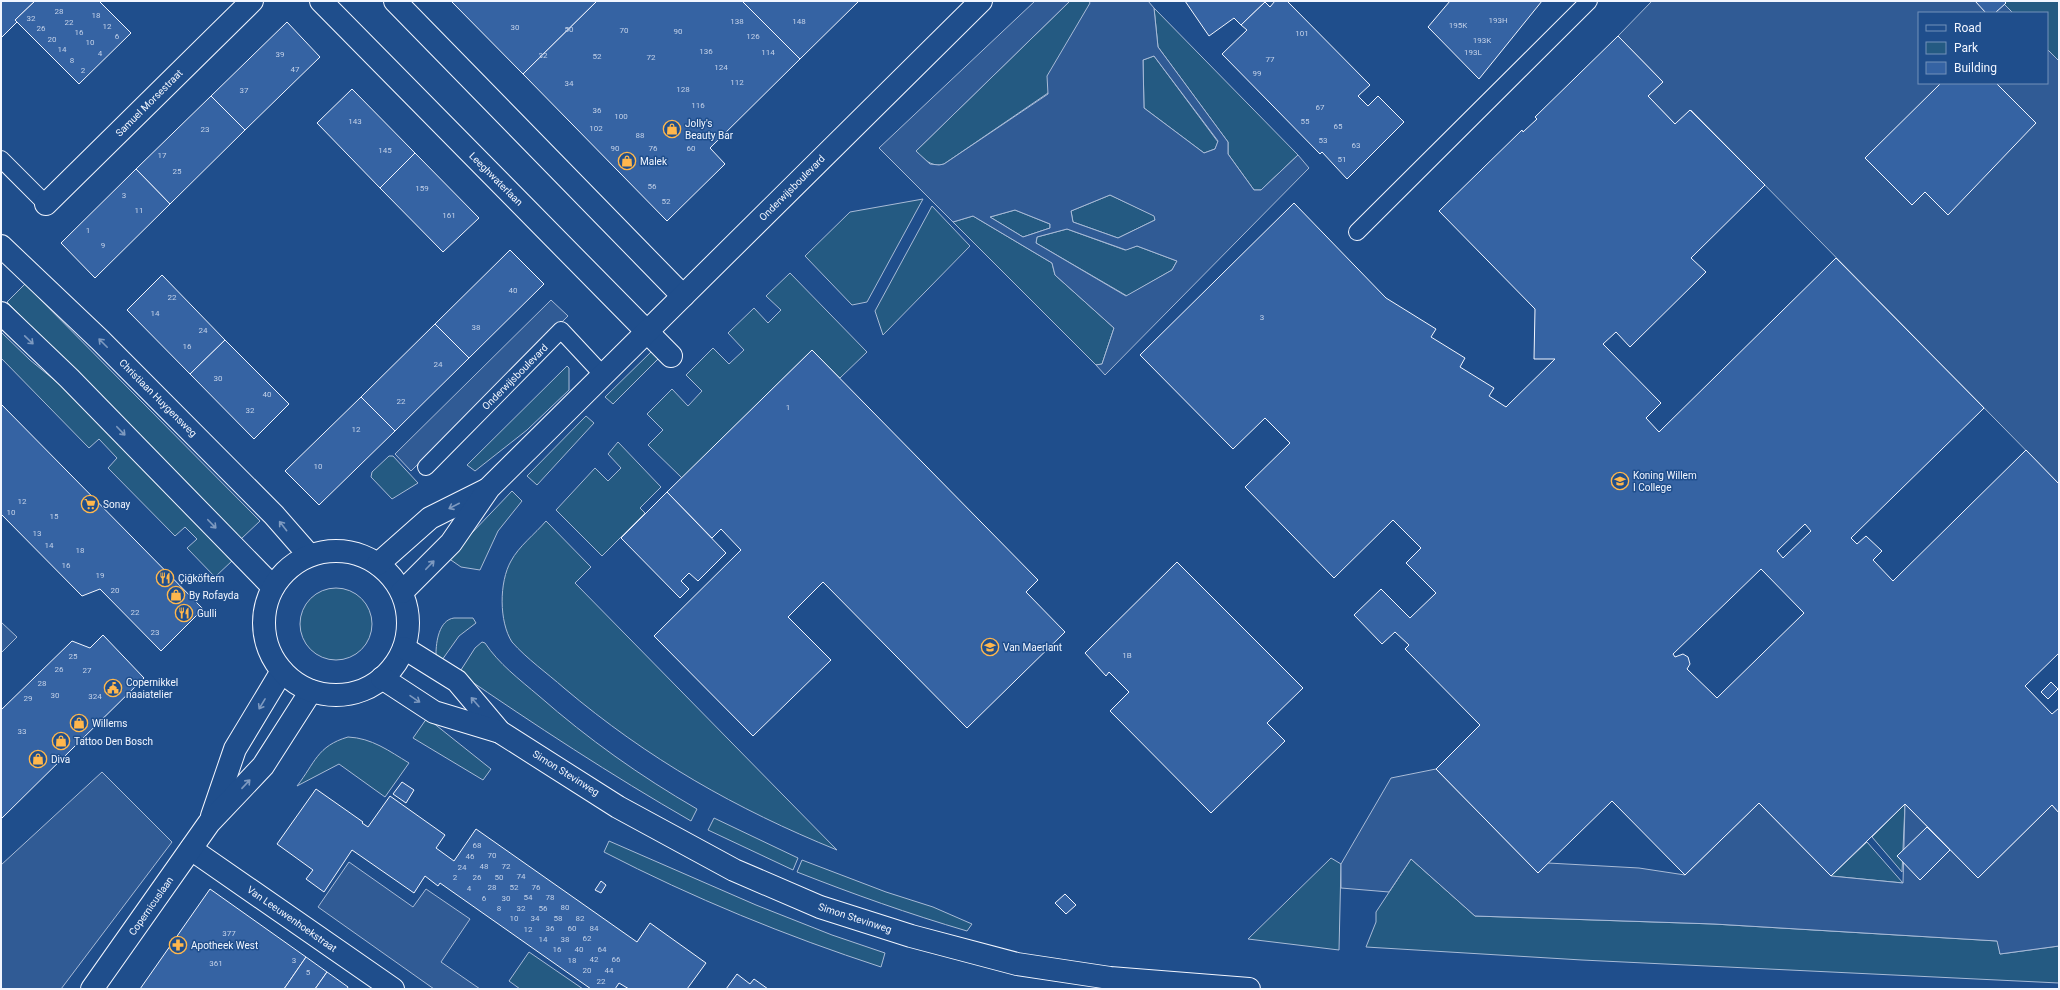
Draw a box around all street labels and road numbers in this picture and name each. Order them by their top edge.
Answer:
street label: Samuel Morsestraat [113,67,185,139]
street label: Leeghwaterlaan [467,150,525,208]
street label: Onderwijsboulevard [757,153,827,223]
street label: Onderwijsboulevard [480,342,550,412]
street label: Christiaan Huygensweg [117,357,199,439]
street label: Simon Stevinweg [531,748,601,798]
street label: Copernicuslaan [127,874,175,938]
street label: Van Leeuwenhoekstraat [245,884,339,954]
street label: Simon Stevinweg [817,901,893,935]

